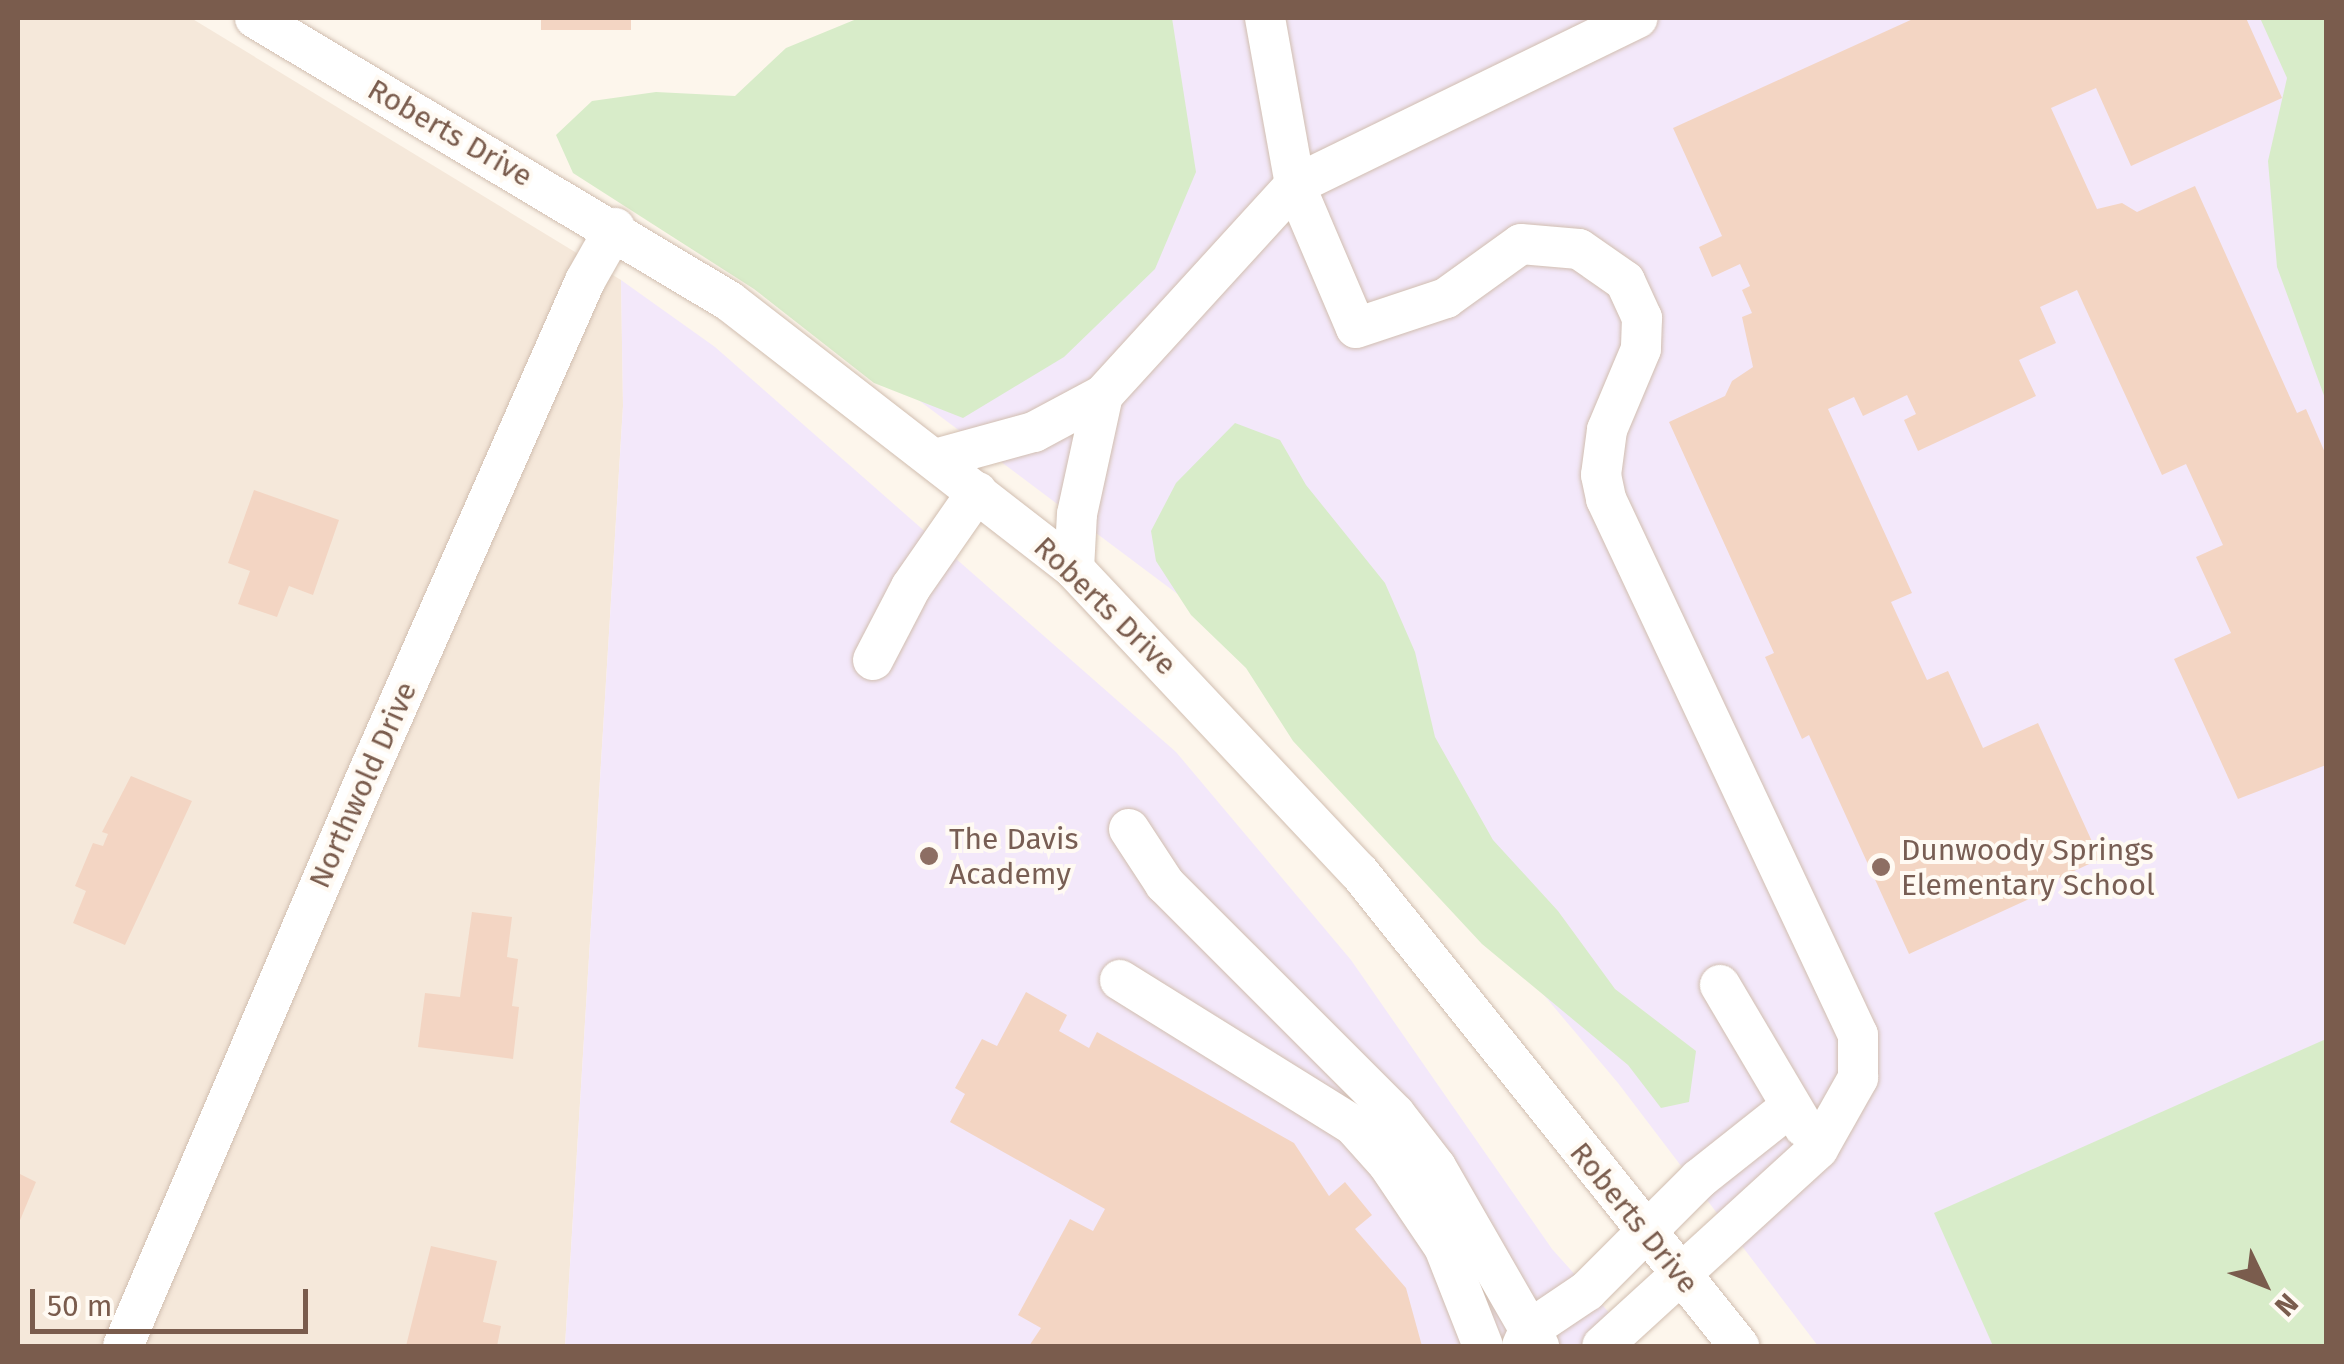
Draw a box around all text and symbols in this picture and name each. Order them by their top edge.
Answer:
street label: Roberts Drive [361,71,539,195]
street label: Roberts Drive [1026,529,1184,683]
street label: Northwold Drive [301,676,425,894]
place label: The Davis Academy [949,821,1079,892]
place label: Dunwoody Springs Elementary School [1901,832,2155,902]
marker: The Davis Academy [918,845,940,867]
marker: Dunwoody Springs Elementary School [1870,856,1892,878]
street label: Roberts Drive [1562,1135,1706,1301]
north arrow [2214,1234,2314,1334]
scale bar [35,1269,312,1331]
text: N [2268,1287,2305,1323]
text: 50 m [47,1288,112,1324]

